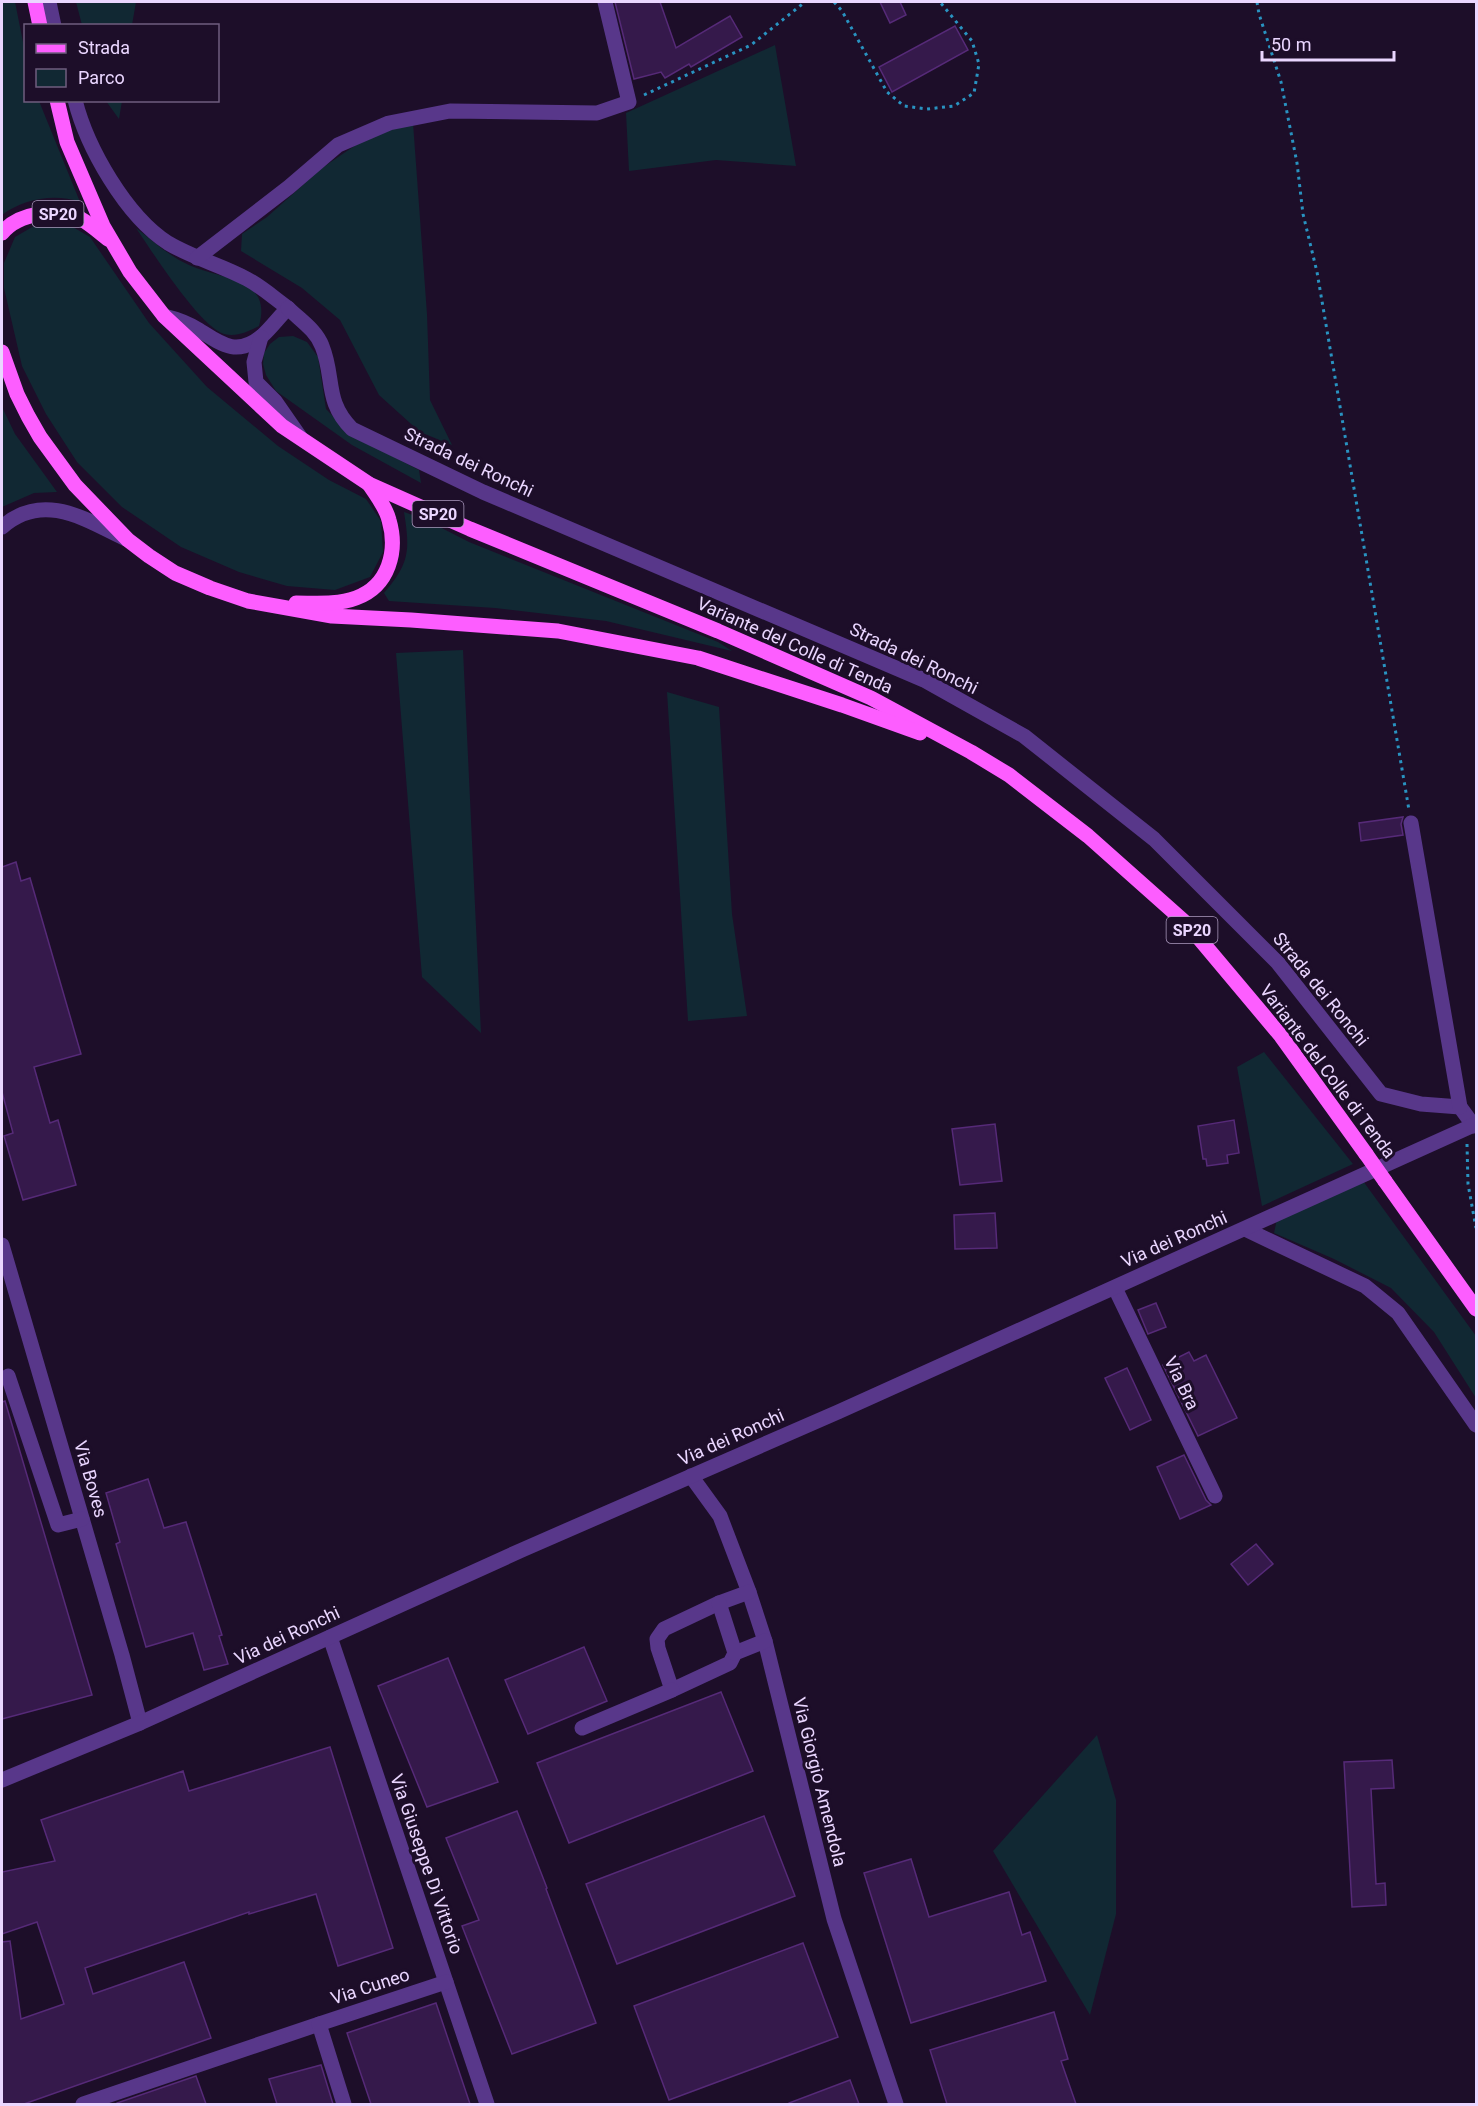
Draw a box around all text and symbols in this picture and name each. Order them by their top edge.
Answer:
legend [24,24,219,102]
scale bar [1262,24,1394,62]
text: 50 m [1271,34,1311,55]
text: Strada [78,37,130,58]
text: Parco [78,67,125,88]
road number: SP20 [32,201,84,227]
street label: Strada dei Ronchi [401,423,537,501]
road number: SP20 [412,501,464,527]
street label: Variante del Colle di Tenda [694,592,896,698]
street label: Strada dei Ronchi [846,618,982,698]
road number: SP20 [1166,917,1218,943]
street label: Strada dei Ronchi [1269,928,1373,1050]
street label: Variante del Colle di Tenda [1256,980,1400,1162]
street label: Via dei Ronchi [1118,1206,1230,1272]
street label: Via Bra [1160,1353,1204,1413]
street label: Via dei Ronchi [675,1404,787,1470]
street label: Via Boves [70,1438,112,1520]
street label: Via dei Ronchi [231,1601,343,1669]
street label: Via Giorgio Amendola [789,1695,851,1869]
street label: Via Giuseppe Di Vittorio [386,1771,468,1957]
street label: Via Cuneo [328,1963,412,2009]

